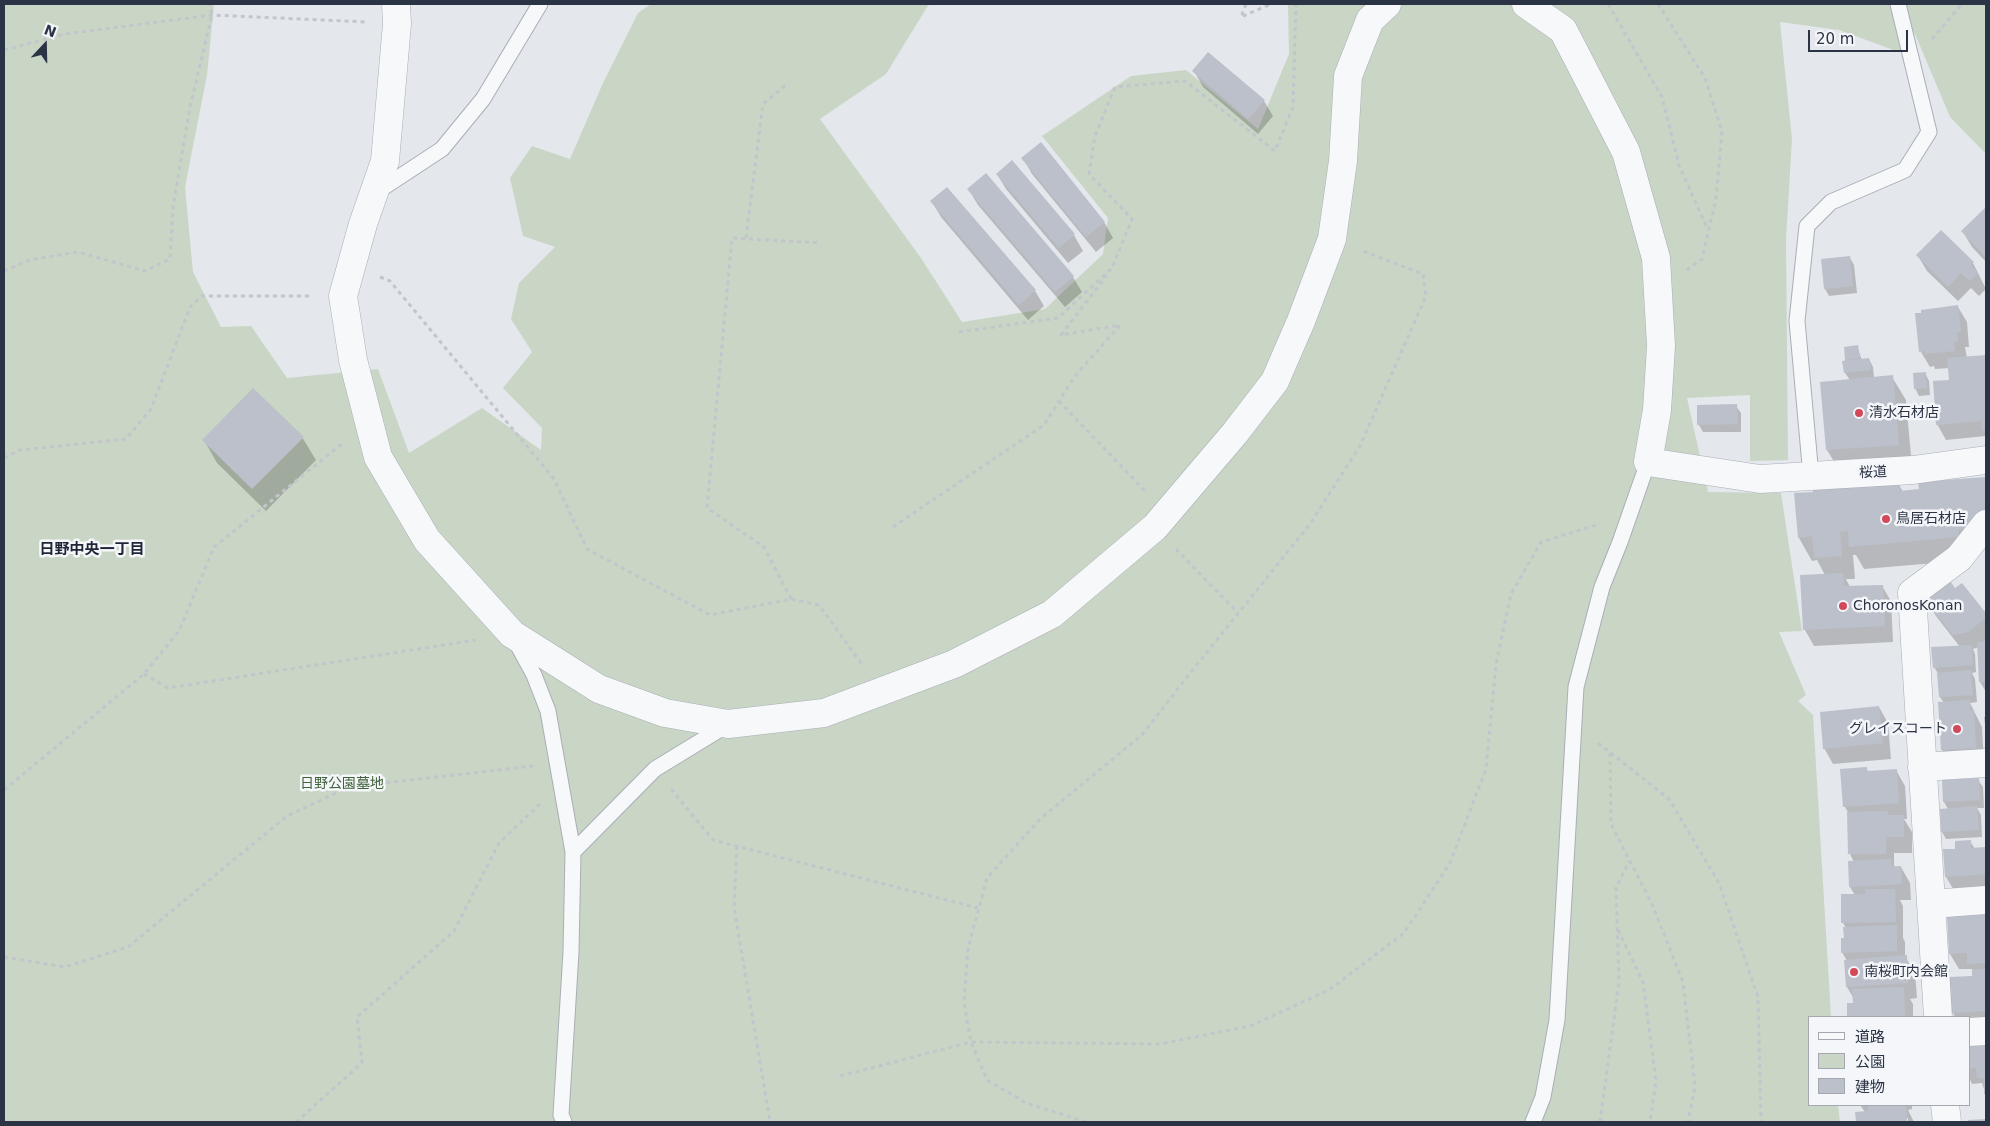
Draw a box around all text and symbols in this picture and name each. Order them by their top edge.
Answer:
north arrow [20,20,70,70]
scale bar [1810,20,1910,52]
text: N [42,21,59,41]
text: 20 m [1816,30,1854,48]
place label: 清水石材店 [1869,405,1939,421]
marker: 清水石材店 [1853,407,1865,419]
street label: 桜道 [1859,464,1887,482]
place label: 鳥居石材店 [1896,511,1966,527]
marker: 鳥居石材店 [1880,513,1892,525]
district label: 日野中央一丁目 [40,541,144,559]
place label: ChoronosKonan [1853,598,1962,614]
marker: ChoronosKonan [1837,600,1849,612]
place label: グレイスコート [1849,721,1947,737]
marker: グレイスコート [1951,723,1963,735]
park label: 日野公園墓地 [300,776,384,792]
place label: 南桜町内会館 [1864,964,1948,980]
marker: 南桜町内会館 [1848,966,1860,978]
legend [1808,1016,1970,1106]
text: 道路 [1855,1028,1885,1046]
text: 公園 [1855,1053,1885,1071]
text: 建物 [1855,1078,1885,1096]

